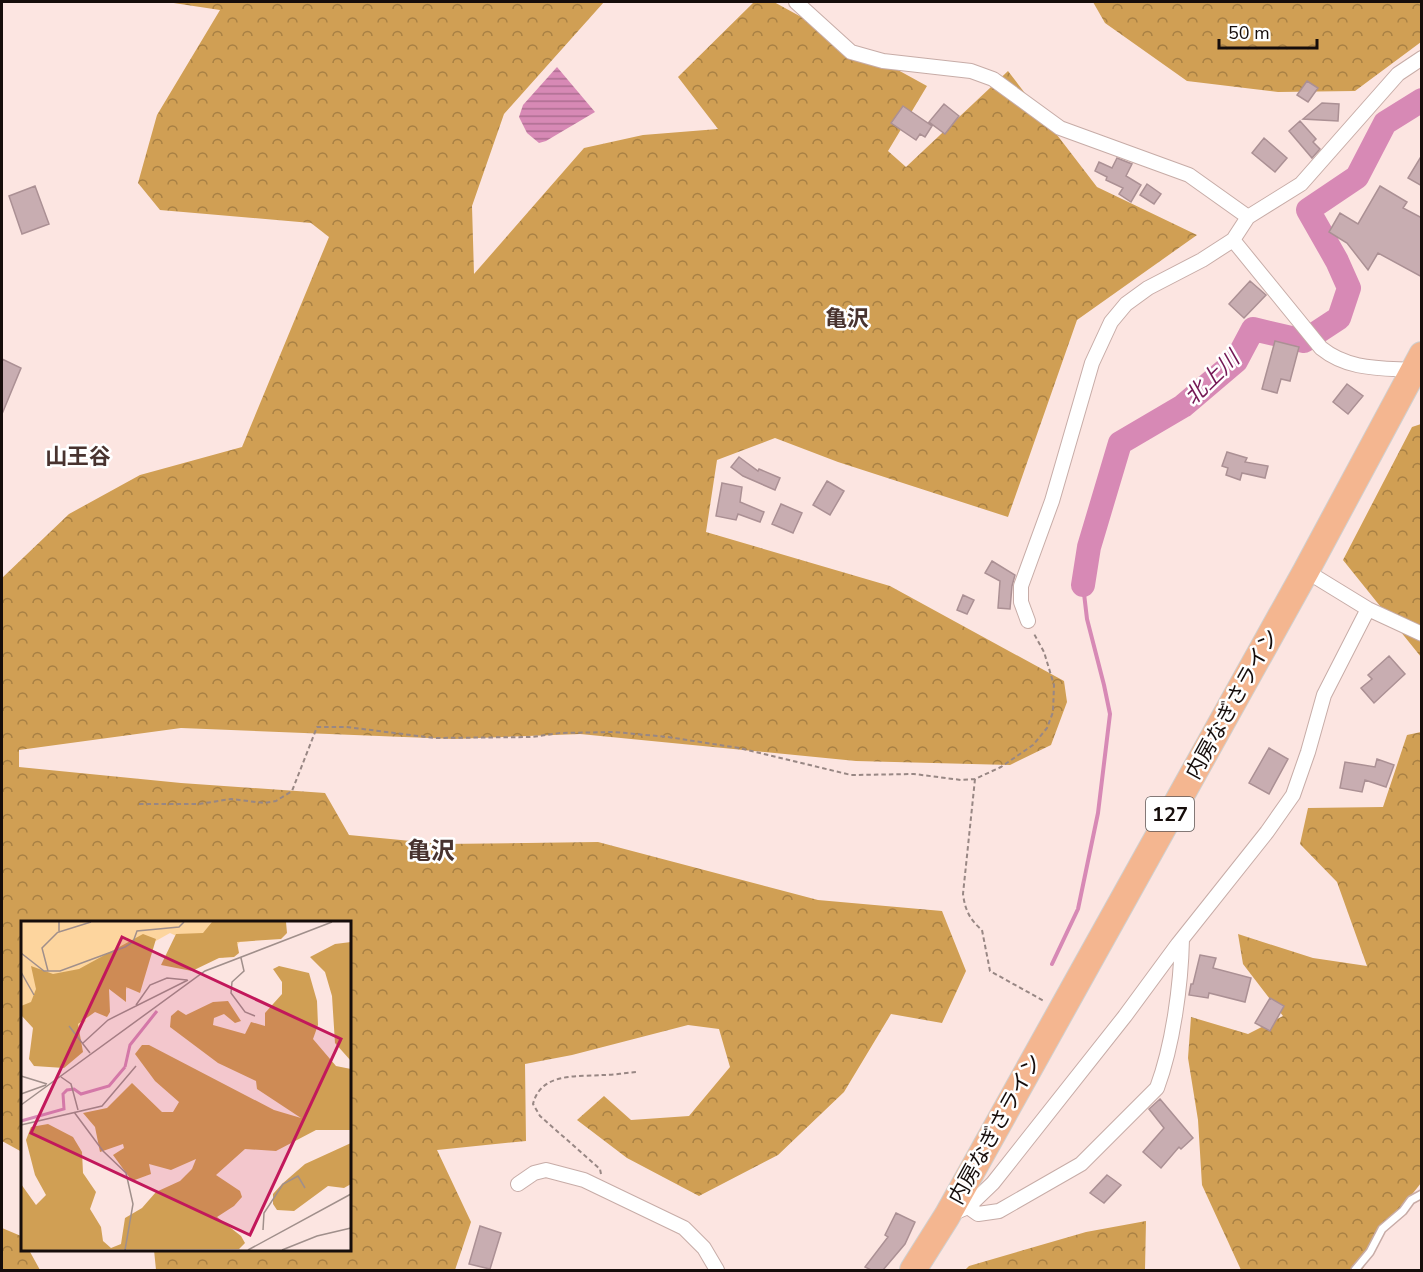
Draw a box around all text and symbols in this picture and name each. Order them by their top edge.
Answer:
scale bar [1219,12,1316,50]
text: 50 m [1228,21,1270,45]
district label: 亀沢 [825,304,869,334]
water label: 北上川 [1178,343,1248,412]
district label: 山王谷 [45,442,111,472]
street label: 内房なぎさライン [1179,624,1285,784]
road number: 127 [1146,797,1194,831]
district label: 亀沢 [407,835,455,867]
inset map [21,921,351,1251]
street label: 内房なぎさライン [942,1049,1048,1209]

